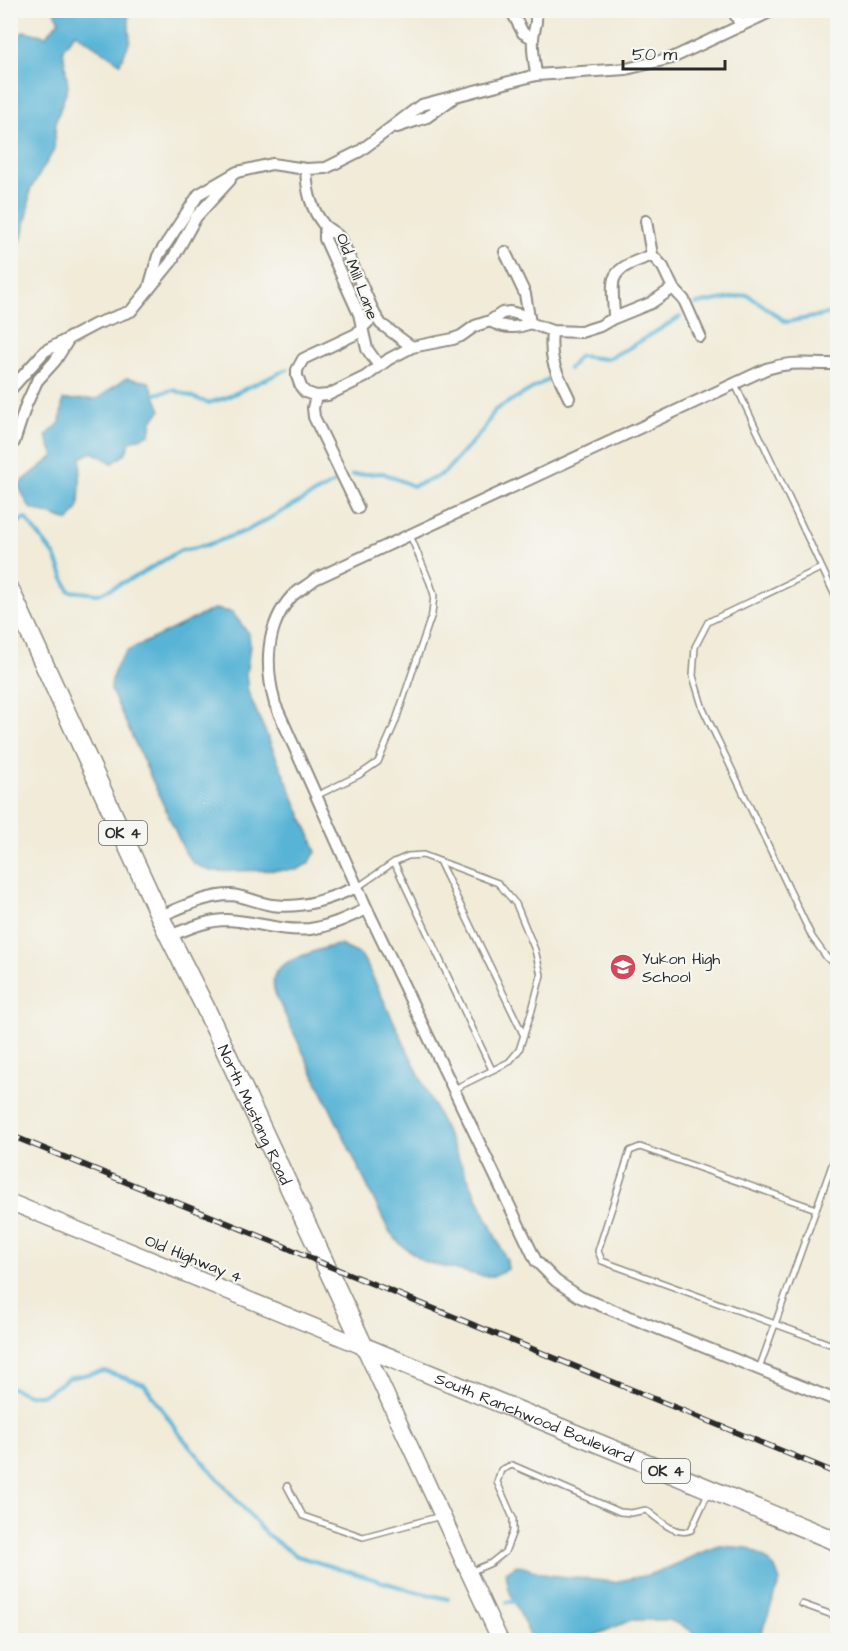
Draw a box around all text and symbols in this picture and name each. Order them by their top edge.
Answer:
scale bar [623,33,725,71]
text: 50 m [632,42,677,67]
street label: Old Mill Lane [331,230,384,323]
road number: OK 4 [99,821,147,845]
place label: Yukon High School [642,948,720,988]
school or university icon: Yukon High School [608,952,638,982]
street label: North Mustang Road [212,1041,297,1188]
street label: Old Highway 4 [141,1229,246,1289]
street label: South Ranchwood Boulevard [432,1367,636,1469]
road number: OK 4 [642,1459,690,1483]

